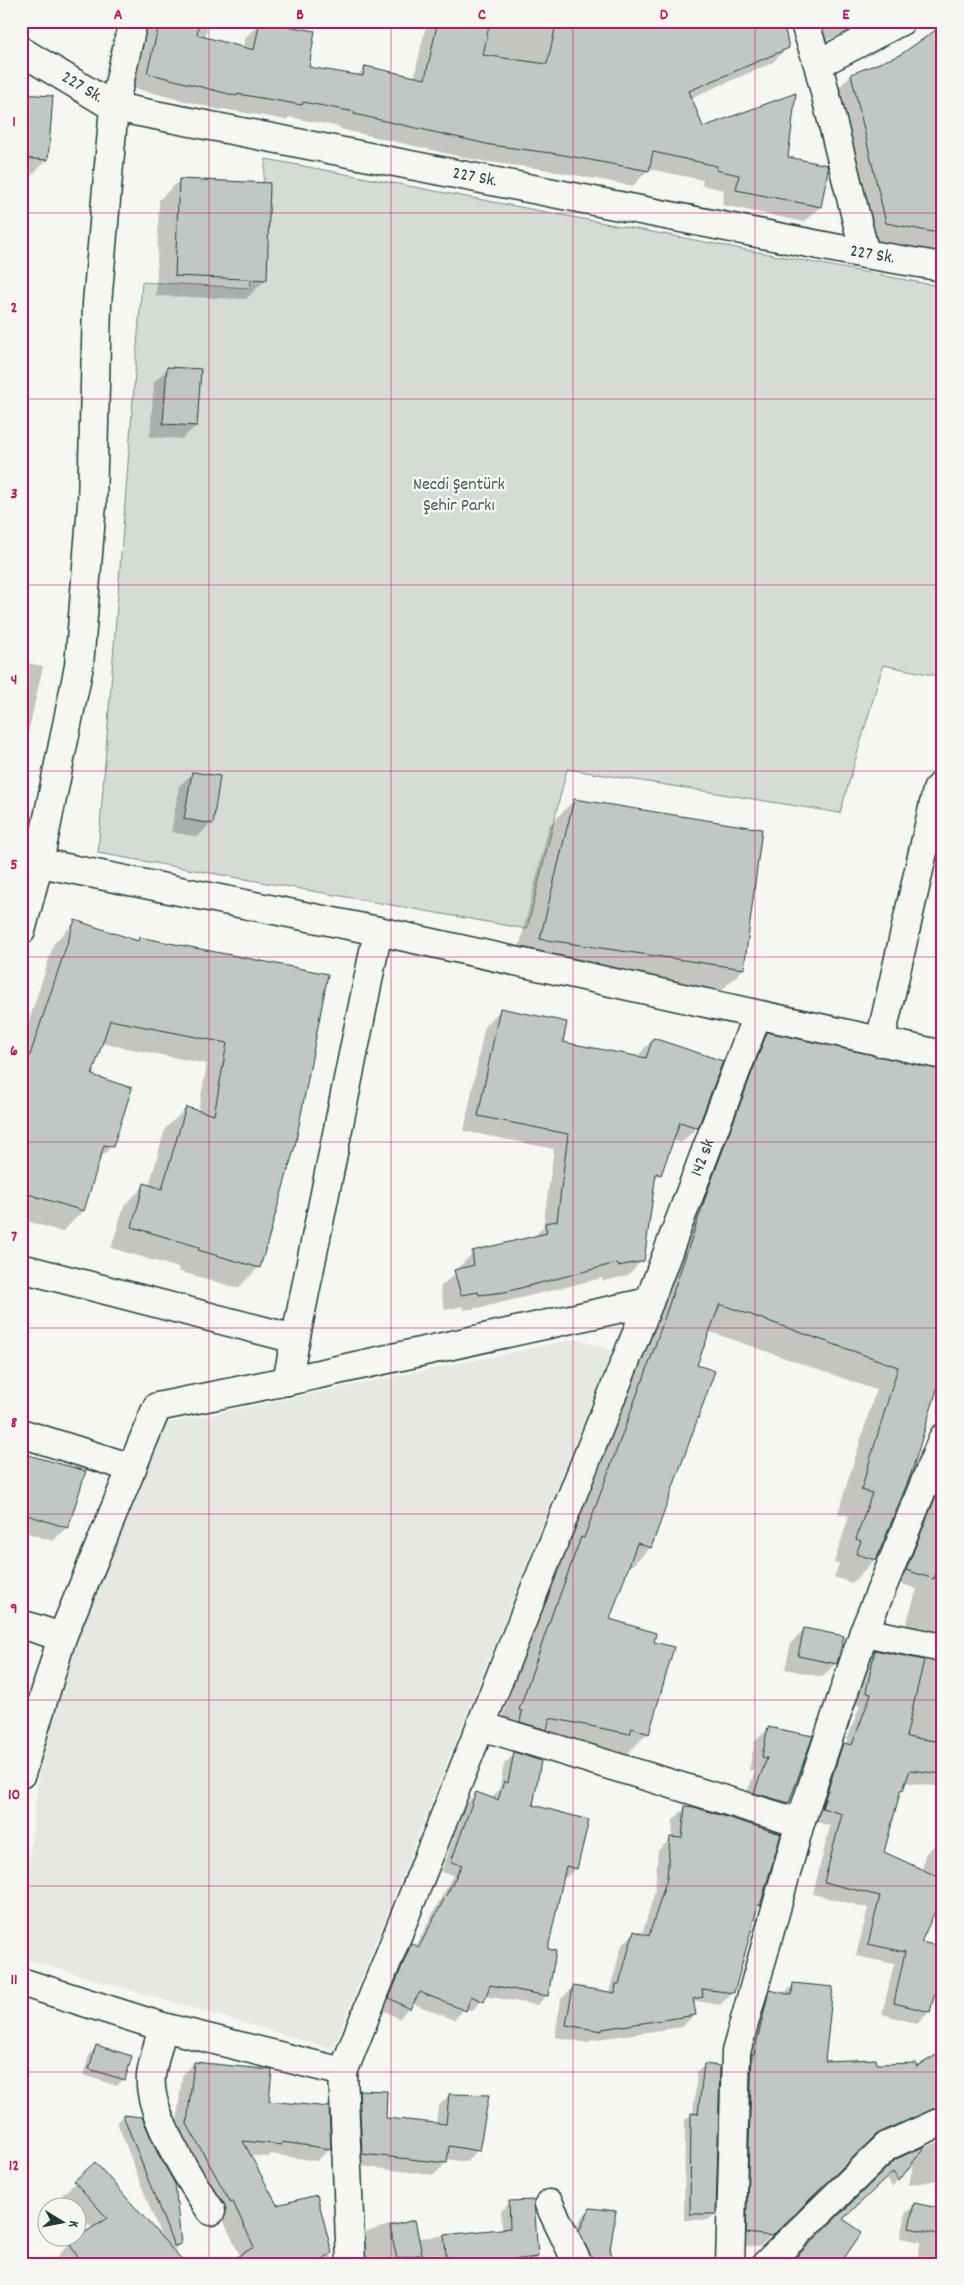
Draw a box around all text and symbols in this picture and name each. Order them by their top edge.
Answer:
text: A [114,4,123,27]
text: B [296,4,304,27]
text: C [478,4,486,27]
text: D [660,4,669,27]
text: E [842,4,850,27]
street label: 227 Sk. [56,65,108,110]
text: 1 [12,111,16,134]
street label: 227 Sk. [450,161,499,194]
street label: 227 Sk. [848,239,896,271]
text: 2 [11,297,18,320]
park label: Necdi Şentürk Şehir Parkı [413,473,505,519]
text: 3 [10,483,18,506]
text: 4 [11,669,17,692]
text: 5 [10,854,18,877]
text: 6 [10,1040,18,1063]
street label: 142 sk [685,1135,722,1180]
text: 7 [11,1226,17,1249]
text: 8 [11,1412,18,1435]
text: 9 [10,1598,18,1621]
text: 10 [8,1784,20,1807]
text: 11 [10,1969,18,1992]
text: 12 [9,2155,19,2178]
north arrow [38,2198,88,2248]
text: K [62,2219,83,2229]

